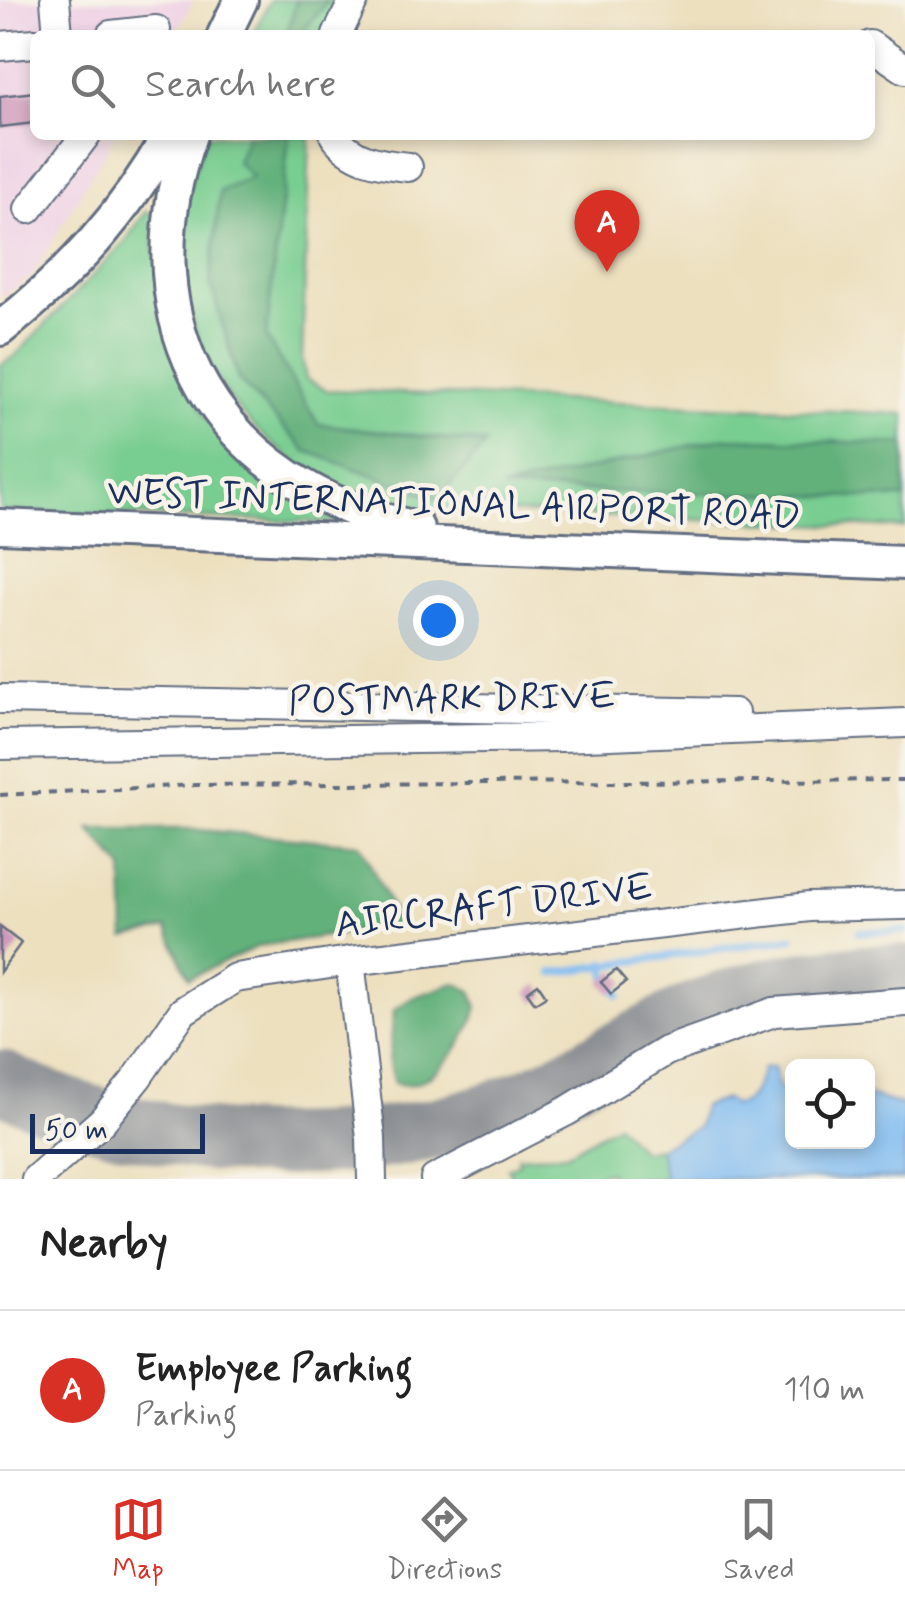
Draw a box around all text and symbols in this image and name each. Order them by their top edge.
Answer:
search box [30,30,875,140]
icon: search [65,58,120,113]
text: Search here [145,61,336,110]
pin: A [574,190,640,272]
street label: WEST INTERNATIONAL AIRPORT ROAD [107,468,801,542]
your location [413,595,464,646]
street label: POSTMARK DRIVE [288,673,616,727]
street label: AIRCRAFT DRIVE [333,863,655,951]
map controls [785,1059,875,1149]
button: locate [785,1059,875,1149]
scale bar [30,1109,205,1154]
text: 50 m [45,1113,108,1150]
text: Nearby [40,1217,168,1272]
text: Employee Parking [135,1345,413,1394]
text: A [62,1369,83,1411]
text: 110 m [784,1369,865,1411]
text: Parking [135,1394,237,1436]
tab: Map [111,1492,166,1589]
tab: Directions [387,1492,502,1589]
tab: Saved [724,1492,794,1589]

